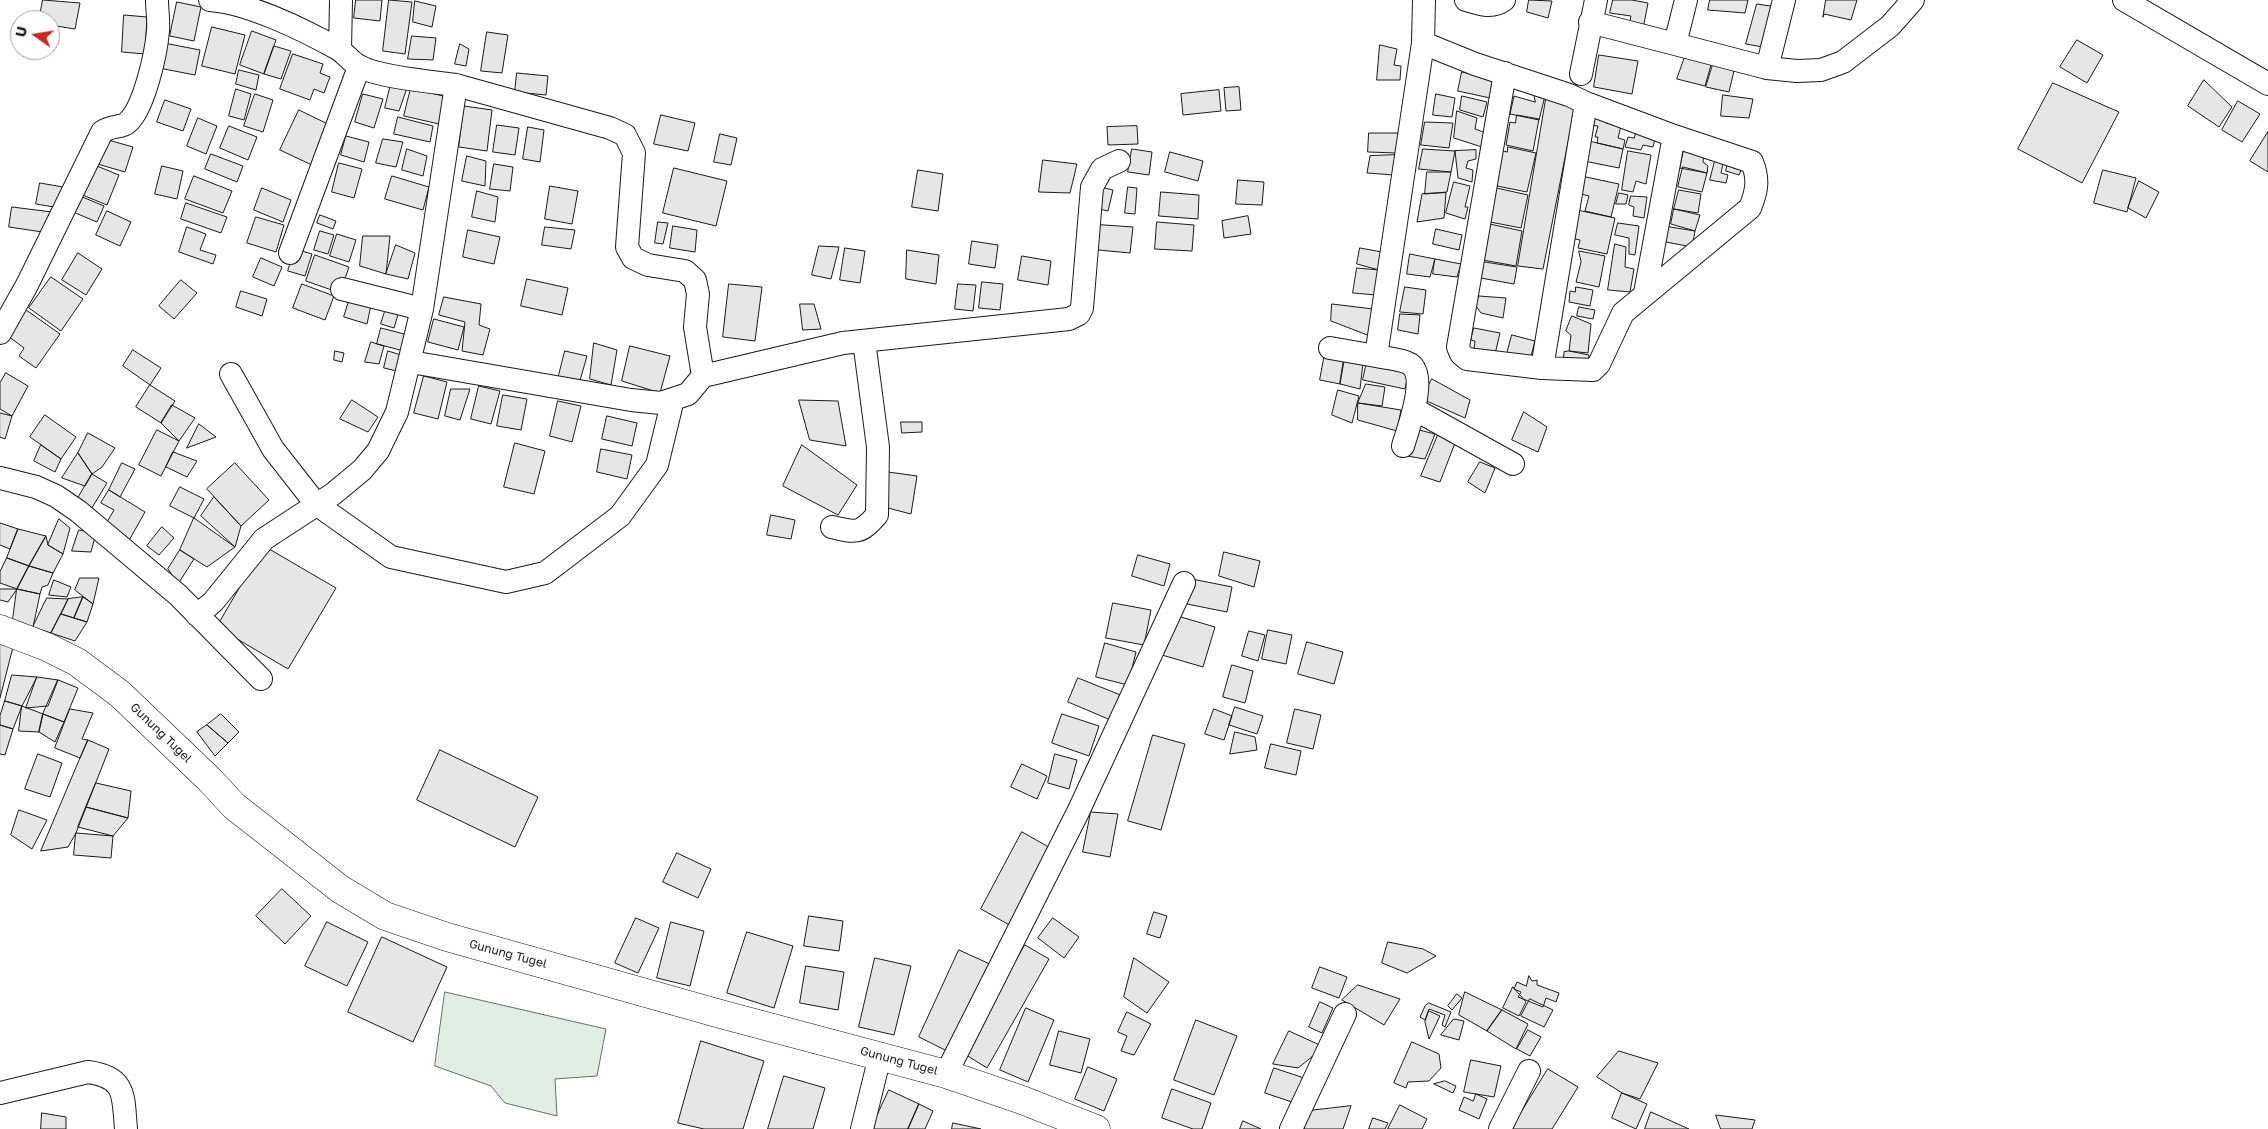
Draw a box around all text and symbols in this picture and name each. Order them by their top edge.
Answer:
north arrow [10,10,60,60]
text: U [11,25,30,39]
street label: Gunung Tugel [127,700,195,766]
street label: Gunung Tugel [468,937,548,971]
street label: Gunung Tugel [859,1044,939,1078]

